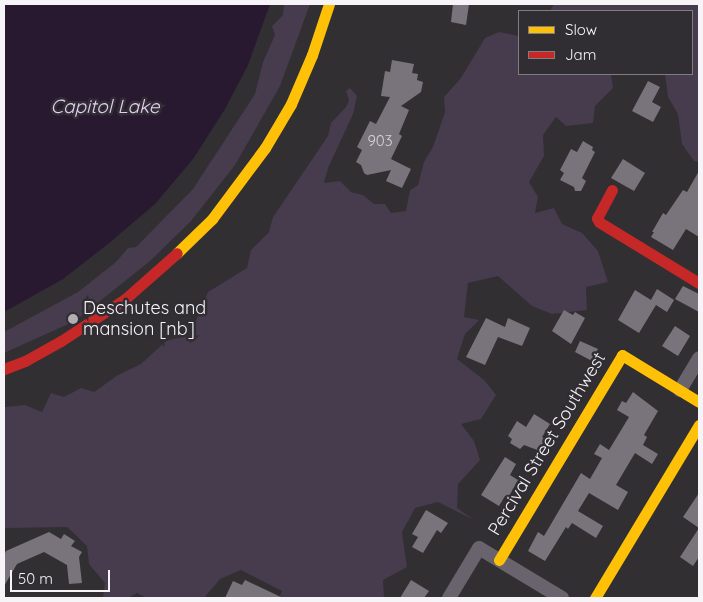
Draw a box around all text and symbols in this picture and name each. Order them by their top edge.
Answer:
legend [518,10,693,75]
text: Slow [565,20,597,39]
text: Jam [565,45,596,64]
water label: Capitol Lake [51,96,159,118]
house number: 903 [367,132,393,150]
place label: Deschutes and mansion [nb] [83,298,206,340]
marker: Deschutes and mansion [nb] [67,313,79,325]
street label: Percival Street Southwest [484,349,610,539]
scale bar [12,560,112,592]
text: 50 m [18,569,53,588]

